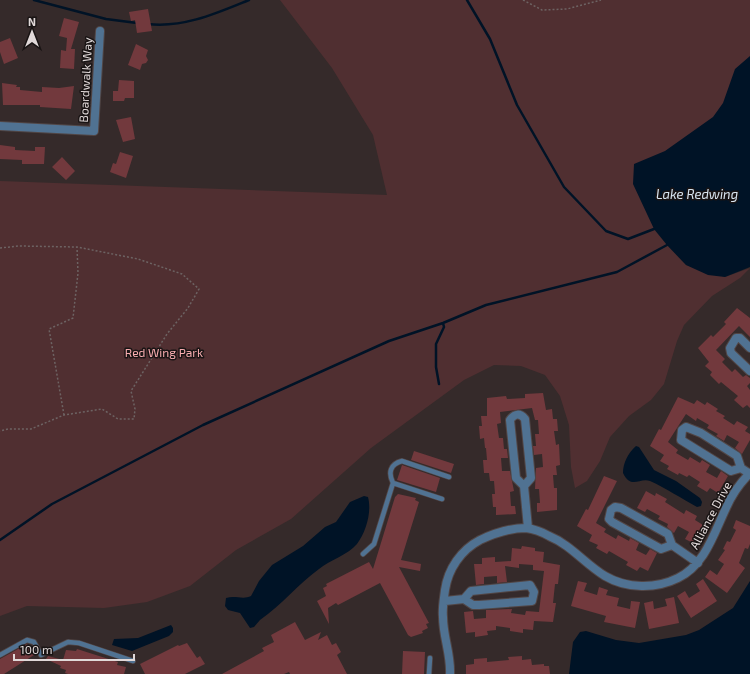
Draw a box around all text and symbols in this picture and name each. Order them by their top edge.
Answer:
north arrow [12,12,52,52]
text: N [28,15,36,28]
street label: Boardwalk Way [76,36,94,123]
water label: Lake Redwing [656,186,738,202]
park label: Red Wing Park [125,345,203,359]
street label: Alliance Drive [686,479,734,551]
scale bar [14,636,134,662]
text: 100 m [20,642,52,656]

